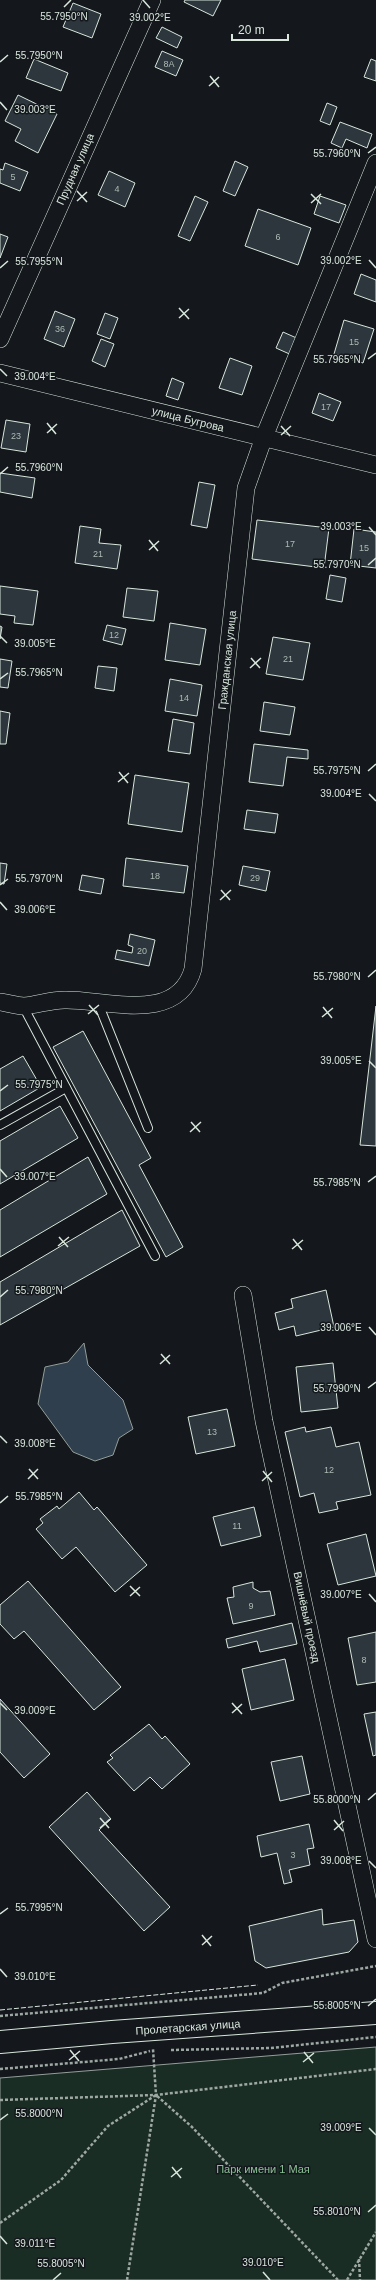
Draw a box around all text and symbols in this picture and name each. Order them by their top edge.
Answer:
text: 55.7950°N [40,11,88,22]
text: 39.002°E [129,12,171,23]
scale bar [232,16,288,42]
text: 20 m [238,23,265,37]
text: 55.7950°N [15,50,63,61]
house number: 8А [163,59,175,69]
text: 39.003°E [14,104,56,115]
street label: Прудная улица [54,131,96,207]
text: 55.7960°N [313,148,361,159]
house number: 5 [10,172,16,182]
house number: 4 [114,184,120,194]
house number: 6 [275,232,281,242]
text: 39.002°E [320,255,362,266]
text: 55.7955°N [15,256,63,267]
house number: 36 [55,324,65,334]
house number: 15 [349,337,359,347]
text: 55.7965°N [313,354,361,365]
text: 39.004°E [14,371,56,382]
house number: 17 [321,402,331,412]
street label: улица Бугрова [151,404,226,434]
house number: 23 [11,431,21,441]
text: 55.7960°N [15,462,63,473]
text: 39.003°E [320,521,362,532]
house number: 17 [285,539,295,549]
house number: 15 [359,543,369,553]
house number: 21 [93,549,103,559]
text: 55.7970°N [313,559,361,570]
street label: Гражданская улица [216,609,238,710]
house number: 12 [109,630,119,640]
text: 39.005°E [14,638,56,649]
house number: 21 [283,654,293,664]
text: 55.7965°N [15,667,63,678]
house number: 14 [179,693,189,703]
text: 55.7975°N [313,765,361,776]
text: 39.004°E [320,788,362,799]
house number: 18 [150,871,160,881]
text: 55.7970°N [15,873,63,884]
house number: 29 [250,873,260,883]
text: 39.006°E [14,904,56,915]
house number: 20 [137,946,147,956]
text: 55.7980°N [313,971,361,982]
text: 39.005°E [320,1055,362,1066]
text: 55.7975°N [15,1079,63,1090]
text: 39.007°E [14,1171,56,1182]
text: 55.7985°N [313,1177,361,1188]
text: 55.7980°N [15,1285,63,1296]
text: 39.006°E [320,1322,362,1333]
text: 55.7990°N [313,1383,361,1394]
house number: 13 [207,1427,217,1437]
text: 39.008°E [14,1438,56,1449]
house number: 12 [324,1465,334,1475]
text: 55.7985°N [15,1491,63,1502]
house number: 11 [232,1521,242,1531]
street label: Вишнёвый проезд [291,1570,323,1664]
text: 39.007°E [320,1589,362,1600]
house number: 9 [248,1601,254,1611]
house number: 8 [361,1655,367,1665]
text: 39.009°E [14,1705,56,1716]
text: 55.8000°N [313,1794,361,1805]
house number: 3 [290,1850,296,1860]
text: 39.008°E [320,1855,362,1866]
text: 55.7995°N [15,1902,63,1913]
text: 39.010°E [14,1971,56,1982]
text: 55.8005°N [313,2000,361,2011]
street label: Пролетарская улица [135,2017,242,2037]
text: 55.8000°N [15,2108,63,2119]
text: 39.009°E [320,2122,362,2133]
park label: Парк имени 1 Мая [216,2163,310,2175]
text: 55.8010°N [313,2206,361,2217]
text: 39.011°E [15,2238,56,2249]
text: 39.010°E [242,2257,284,2268]
text: 55.8005°N [37,2258,85,2269]

